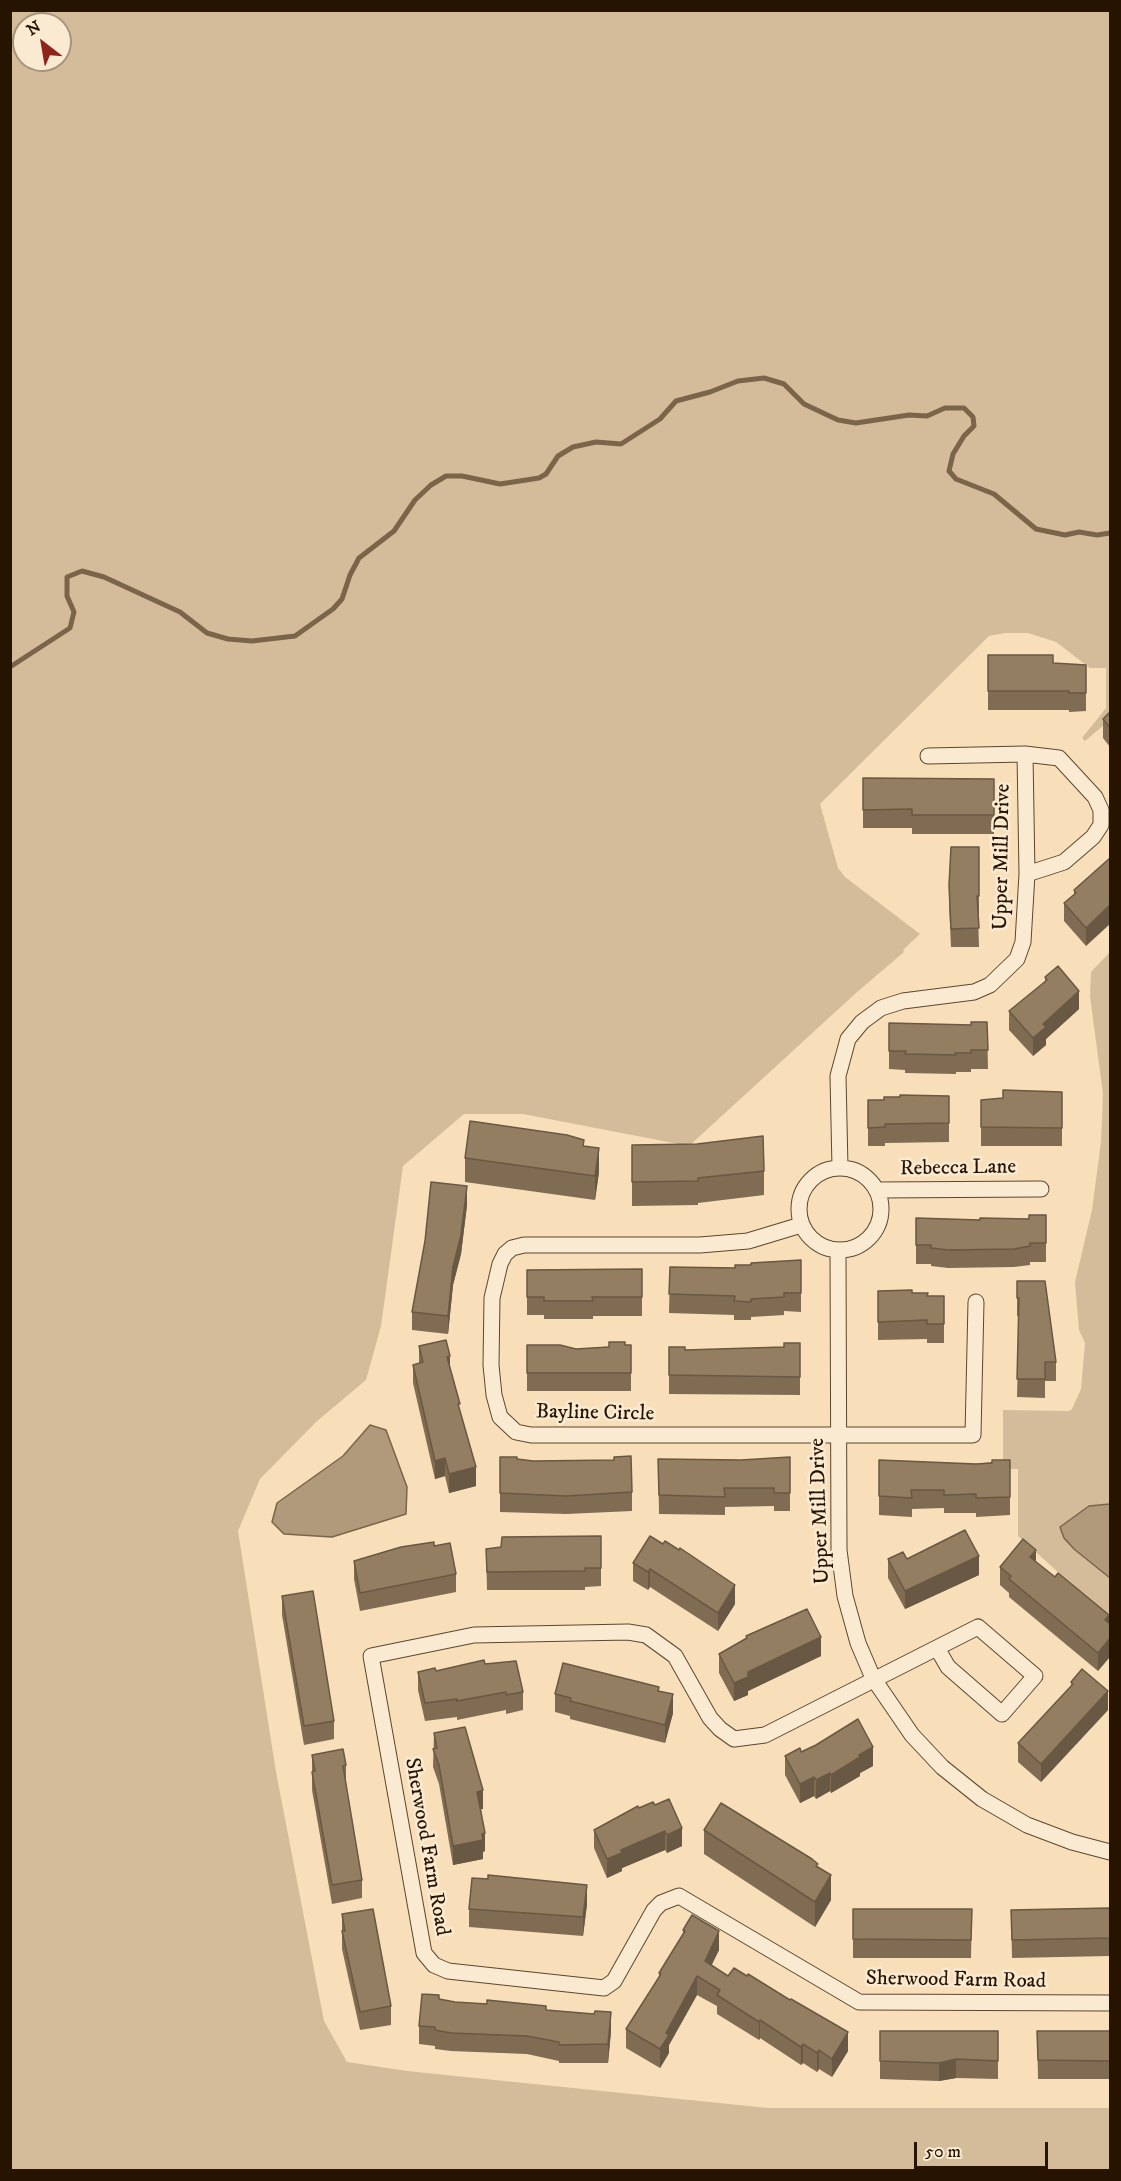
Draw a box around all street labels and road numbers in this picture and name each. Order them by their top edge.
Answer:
street label: Upper Mill Drive [989,784,1017,930]
street label: Rebecca Lane [900,1155,1016,1183]
street label: Bayline Circle [536,1400,654,1428]
street label: Upper Mill Drive [806,1437,836,1585]
street label: Sherwood Farm Road [398,1756,454,1938]
street label: Sherwood Farm Road [866,1967,1046,1995]

